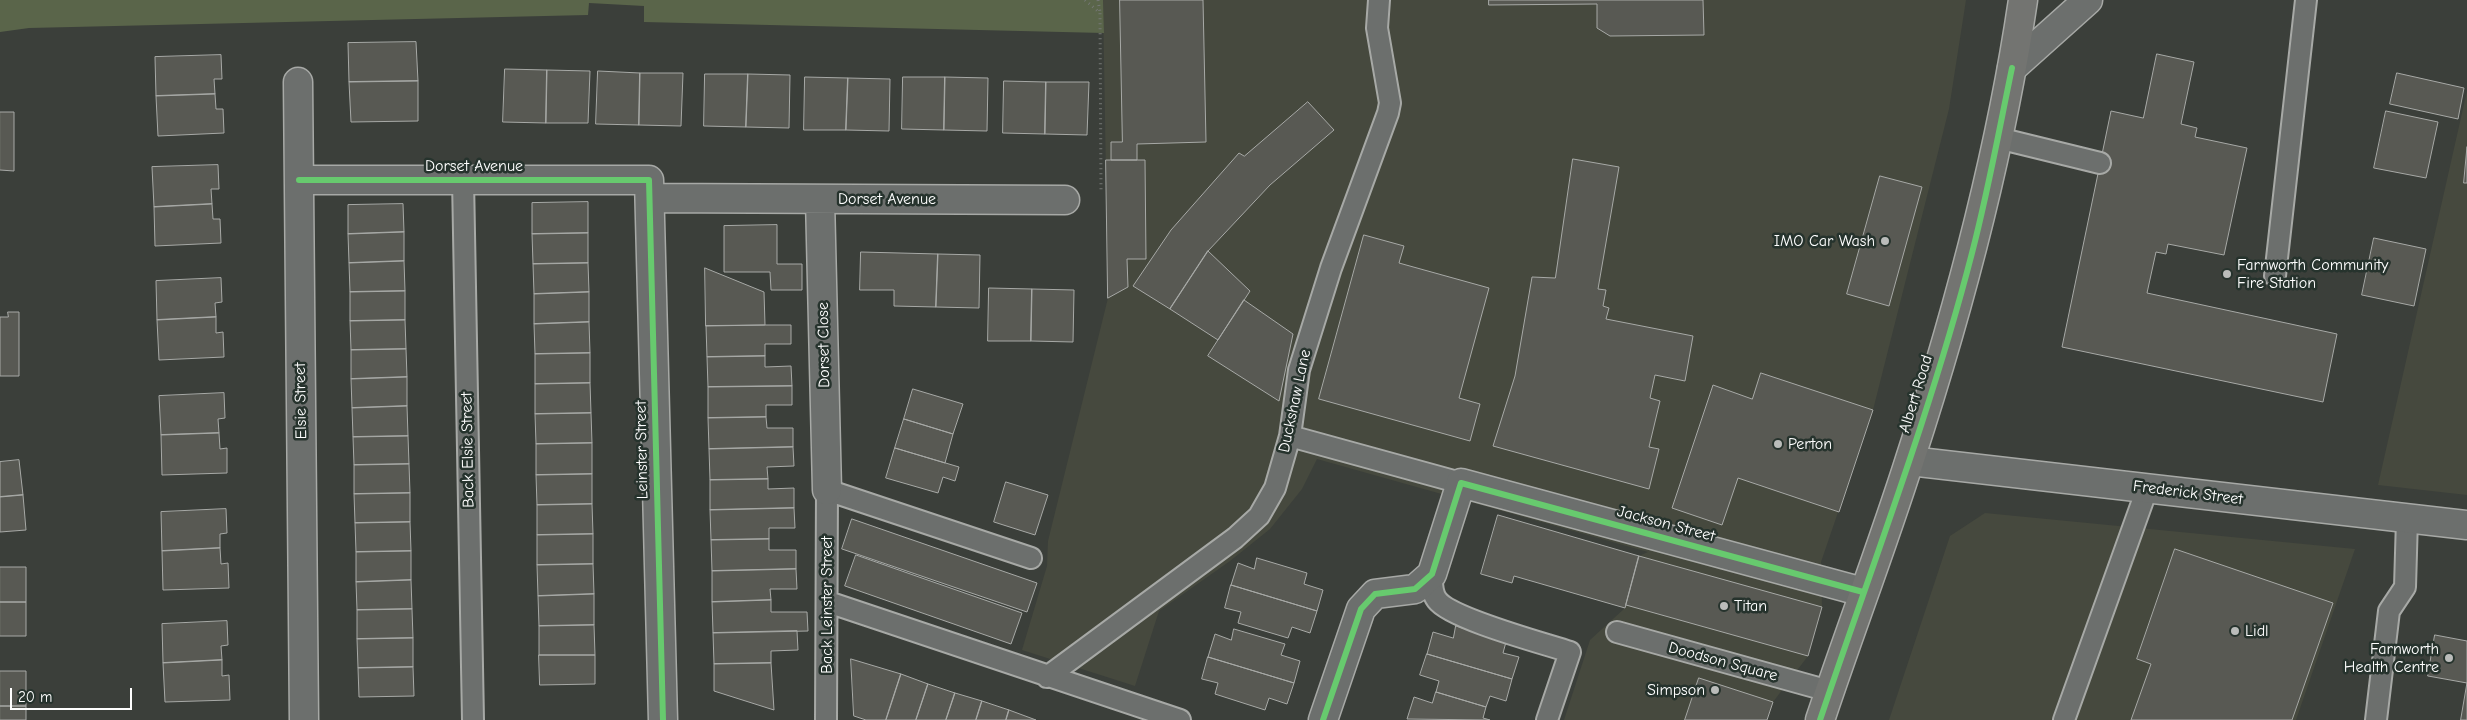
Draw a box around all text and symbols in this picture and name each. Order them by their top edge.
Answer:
street label: Dorset Avenue [425,156,523,176]
street label: Dorset Avenue [838,189,936,209]
place label: IMO Car Wash [1774,231,1875,251]
marker: IMO Car Wash [1879,235,1891,247]
place label: Farnworth Community Fire Station [2237,255,2389,293]
marker: Farnworth Community Fire Station [2221,268,2233,280]
street label: Dorset Close [814,302,834,388]
street label: Duckshaw Lane [1275,348,1315,454]
street label: Albert Road [1895,353,1937,435]
street label: Elsie Street [291,362,311,440]
street label: Back Elsie Street [457,392,479,508]
street label: Leinster Street [632,400,652,500]
place label: Perton [1788,434,1832,454]
marker: Perton [1772,438,1784,450]
street label: Frederick Street [2132,477,2244,509]
street label: Jackson Street [1615,502,1717,546]
street label: Back Leinster Street [817,536,837,674]
place label: Titan [1734,596,1767,616]
marker: Titan [1718,600,1730,612]
place label: Lidl [2245,621,2269,641]
marker: Lidl [2229,625,2241,637]
street label: Doodson Square [1666,638,1780,686]
place label: Farnworth Health Centre [2344,639,2439,677]
marker: Farnworth Health Centre [2443,652,2455,664]
scale bar [12,678,135,710]
place label: Simpson [1647,680,1705,700]
marker: Simpson [1709,684,1721,696]
text: 20 m [18,688,52,706]

